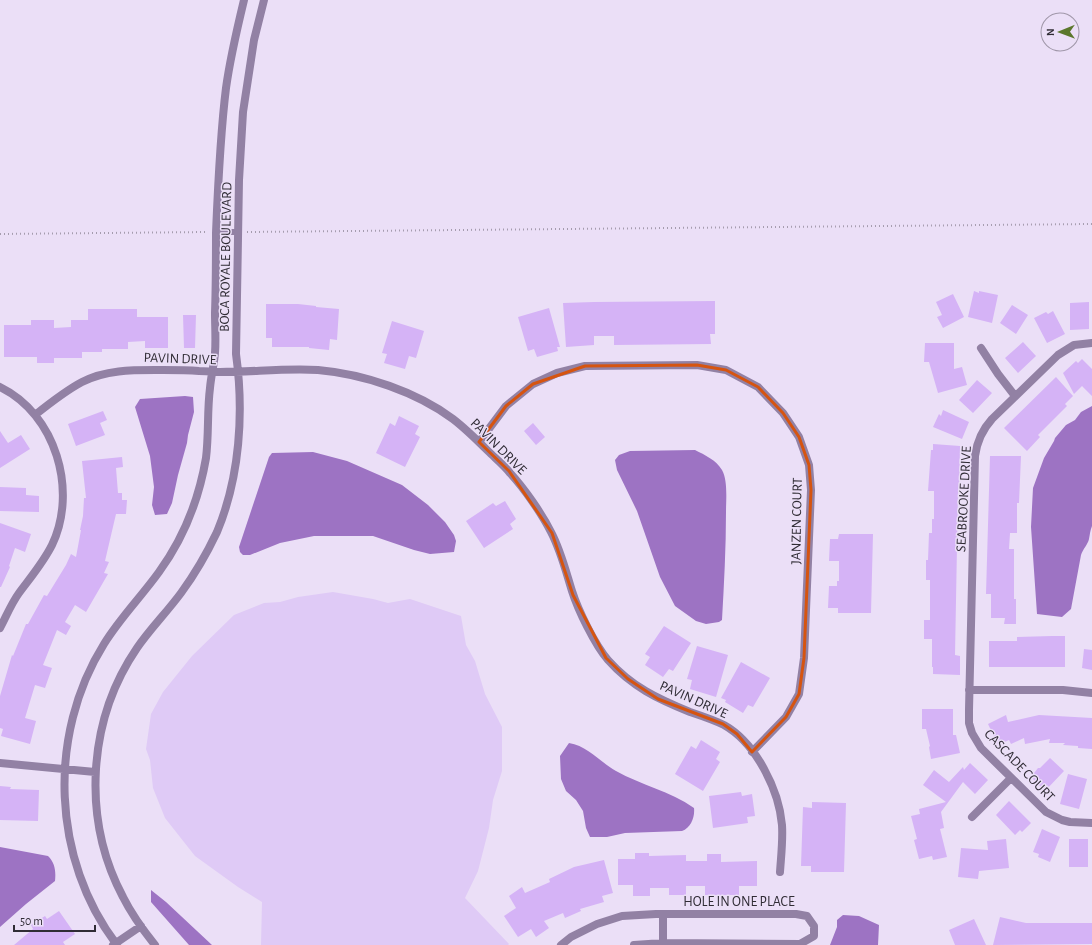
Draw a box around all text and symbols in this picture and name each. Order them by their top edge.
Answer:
north arrow [1040,12,1080,52]
text: N [1045,28,1056,36]
street label: BOCA ROYALE BOULEVARD [218,182,234,332]
street label: PAVIN DRIVE [143,351,217,367]
street label: PAVIN DRIVE [468,416,529,478]
street label: SEABROOKE DRIVE [954,445,974,552]
street label: JANZEN COURT [789,477,805,565]
street label: PAVIN DRIVE [657,679,730,721]
street label: CASCADE COURT [981,727,1057,805]
street label: HOLE IN ONE PLACE [683,895,795,909]
scale bar [14,907,95,933]
text: 50 m [20,915,43,927]

